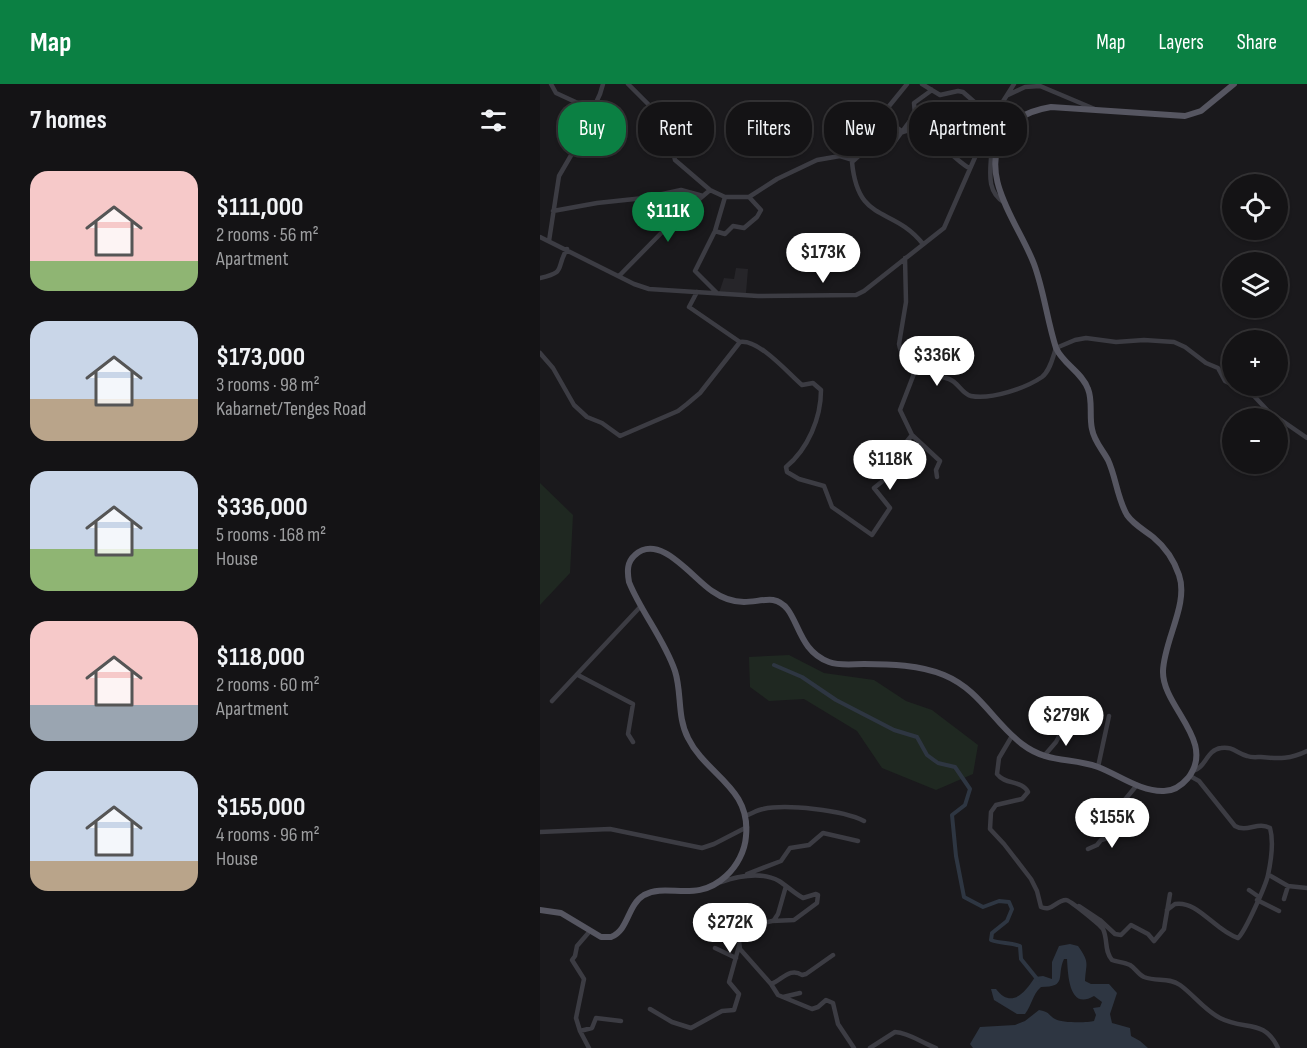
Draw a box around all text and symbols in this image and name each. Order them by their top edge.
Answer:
text: Map [30,26,71,59]
text: Map [1096,30,1125,55]
text: Layers [1158,30,1204,55]
text: Share [1237,30,1277,55]
chip: Buy [558,102,626,156]
chip: Rent [638,102,714,156]
chip: Filters [726,102,812,156]
chip: New [824,102,897,156]
chip: Apartment [909,102,1027,156]
icon: filters [477,104,510,137]
text: 7 homes [30,105,107,136]
map controls [1222,174,1288,474]
button: locate [1222,174,1288,240]
text: $111,000 [216,192,303,223]
pin: $111K [626,192,710,243]
icon: home [78,195,150,267]
text: $111K [646,199,690,223]
text: 2 rooms · 56 m² [216,223,319,247]
pin: $173K [781,233,865,284]
text: $173K [800,240,846,264]
text: Apartment [216,247,289,271]
button: layers [1222,252,1288,318]
button: + [1222,330,1288,396]
pin: $336K [895,336,979,387]
text: $173,000 [216,342,305,373]
text: $336K [913,343,961,367]
icon: home [78,345,150,417]
text: 3 rooms · 98 m² [216,373,320,397]
text: Kabarnet/Tenges Road [216,397,366,421]
button: − [1222,408,1288,474]
pin: $118K [848,440,932,491]
text: $118K [867,447,913,471]
text: $336,000 [216,492,308,523]
icon: home [78,495,150,567]
text: 5 rooms · 168 m² [216,523,326,547]
text: House [216,547,258,571]
text: $118,000 [216,642,305,673]
icon: home [78,645,150,717]
text: 2 rooms · 60 m² [216,673,320,697]
pin: $279K [1024,696,1108,747]
text: Apartment [216,697,289,721]
text: $279K [1042,703,1090,727]
text: $155,000 [216,792,305,823]
icon: home [78,795,150,867]
pin: $155K [1070,798,1154,849]
text: $155K [1089,805,1135,829]
text: 4 rooms · 96 m² [216,823,320,847]
text: House [216,847,258,871]
pin: $272K [688,903,772,954]
text: $272K [707,910,753,934]

